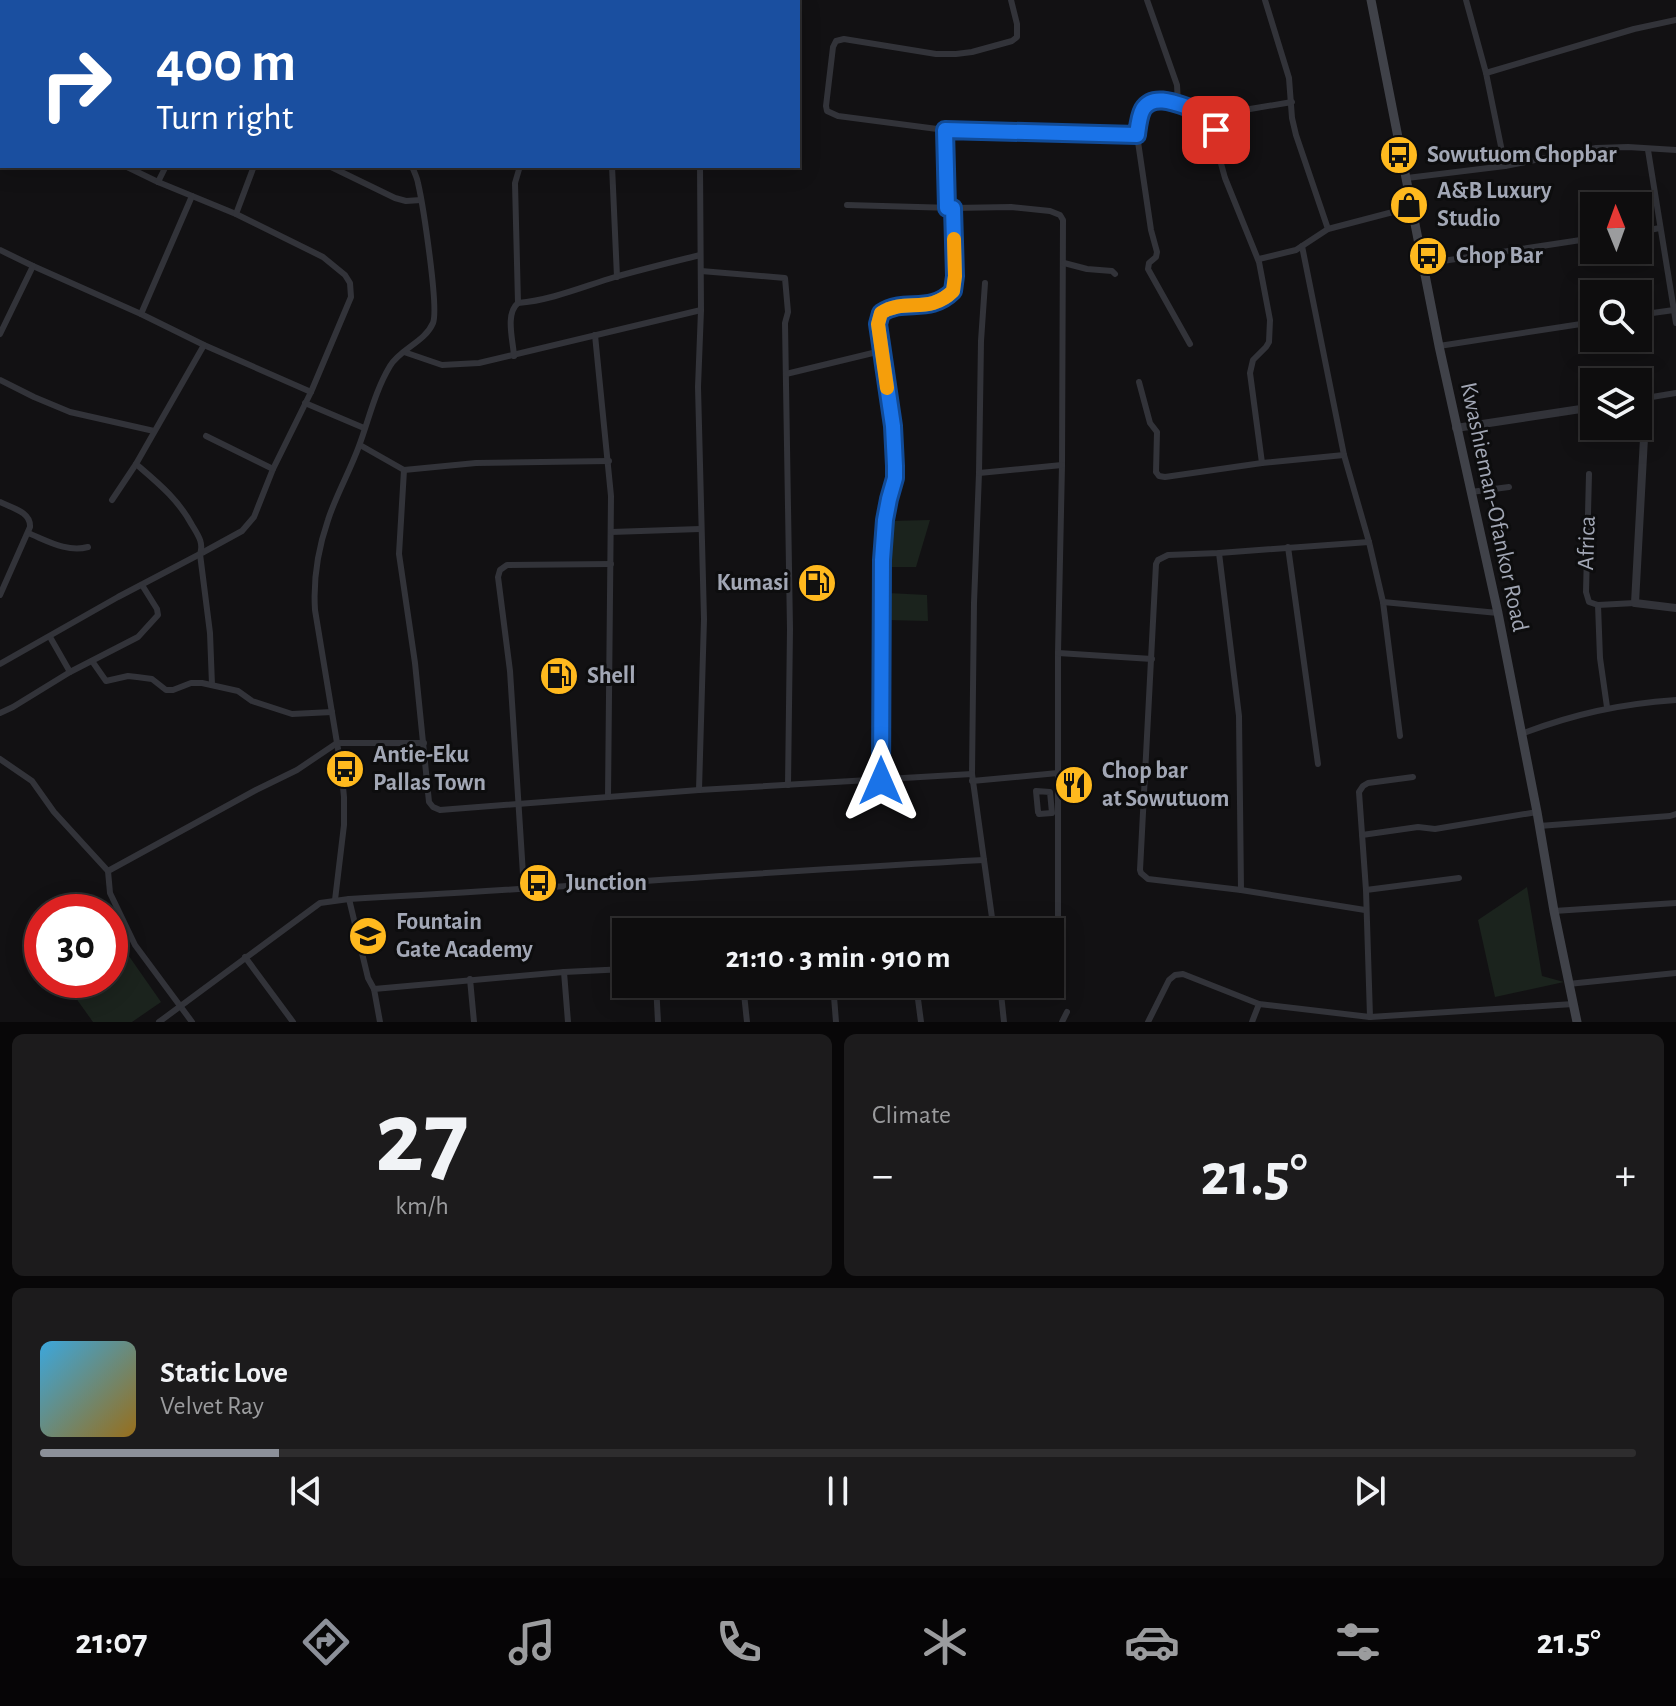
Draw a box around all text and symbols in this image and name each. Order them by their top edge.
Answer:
icon: right [24,32,128,136]
text: 400 m [156,35,296,91]
pin [1182,96,1250,164]
text: Turn right [156,100,293,136]
icon: arrive [1194,108,1238,152]
bus stop icon: Sowutuom Chopbar [1378,134,1420,176]
place label: Sowutuom Chopbar [1427,143,1617,167]
place label: A&B Luxury Studio [1437,179,1552,231]
shop icon: A&B Luxury Studio [1388,184,1430,226]
north arrow [1580,192,1652,264]
map controls [1580,192,1652,440]
bus stop icon: Chop Bar [1407,235,1449,277]
place label: Chop Bar [1456,244,1544,268]
button: search [1580,280,1652,352]
button: layers [1580,368,1652,440]
street label: Kwashieman-Ofankor Road [1456,380,1532,634]
street label: Africa [1574,515,1600,571]
fuel station icon: Kumasi [796,562,838,604]
place label: Kumasi [717,571,789,595]
fuel station icon: Shell [538,655,580,697]
place label: Shell [587,664,635,688]
position arrow [839,739,923,823]
place label: Antie-Eku Pallas Town [373,743,486,795]
bus stop icon: Antie-Eku Pallas Town [324,748,366,790]
place label: Chop bar at Sowutuom [1102,759,1229,811]
restaurant icon: Chop bar at Sowutuom [1053,764,1095,806]
bus stop icon: Junction [517,862,559,904]
place label: Junction [566,871,647,895]
speed limit sign: 30 [24,894,128,998]
place label: Fountain Gate Academy [396,910,533,962]
school or university icon: Fountain Gate Academy [347,915,389,957]
text: 21:10 · 3 min · 910 m [725,943,951,973]
text: 27 [375,1087,469,1191]
text: Climate [872,1102,951,1128]
text: 21.5° [1200,1146,1308,1206]
text: − [872,1154,893,1198]
text: + [1615,1154,1636,1198]
text: km/h [395,1193,449,1219]
text: Static Love [160,1358,288,1388]
text: Velvet Ray [160,1393,264,1419]
icon: previous [284,1469,328,1513]
icon: pause [816,1469,860,1513]
icon: next [1348,1469,1392,1513]
icon: directions [298,1614,354,1670]
icon: music [504,1614,560,1670]
icon: phone [711,1614,767,1670]
icon: climate [917,1614,973,1670]
icon: car [1124,1614,1180,1670]
icon: filters [1330,1614,1386,1670]
text: 21:07 [75,1624,148,1660]
text: 21.5° [1537,1624,1601,1660]

